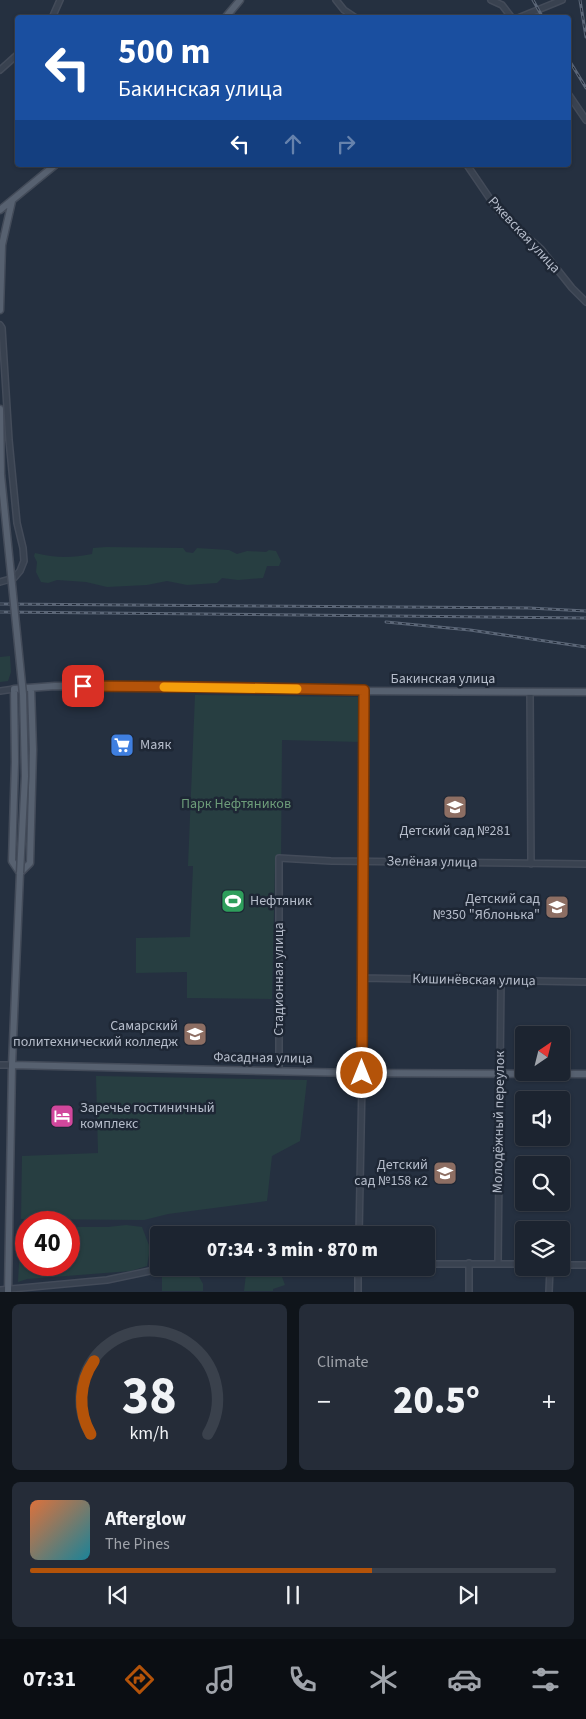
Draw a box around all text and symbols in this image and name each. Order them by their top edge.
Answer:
text: 500 m [118,27,210,77]
icon: left [35,35,100,100]
text: Бакинская улица [118,73,283,105]
icon: left [226,130,254,158]
icon: ahead [279,130,307,158]
icon: right [332,130,360,158]
street label: Ржевская улица [483,192,565,278]
pin [62,665,104,707]
street label: Бакинская улица [391,669,495,689]
icon: arrive [69,672,97,700]
supermarket icon: Маяк [109,732,135,758]
place label: Маяк [140,735,171,755]
park label: Парк Нефтяников [181,794,291,814]
school or university icon: Детский сад №281 [442,794,468,820]
place label: Детский сад №281 [400,821,511,841]
street label: Зелёная улица [387,851,477,873]
sports icon: Нефтяник [220,888,246,914]
place label: Детский сад №350 "Яблонька" [433,889,541,925]
place label: Нефтяник [250,891,312,911]
school or university icon: Детский сад №350 "Яблонька" [544,894,570,920]
street label: Стадионная улица [269,922,289,1036]
street label: Кишинёвская улица [412,969,536,991]
place label: Самарский политехнический колледж [13,1016,178,1052]
school or university icon: Самарский политехнический колледж [182,1021,208,1047]
north arrow [515,1026,570,1081]
map controls [515,1026,570,1276]
position arrow [335,1046,387,1098]
street label: Фасадная улица [213,1047,313,1069]
street label: Молодёжный переулок [488,1050,510,1193]
button: sound [515,1091,570,1146]
place label: Заречье гостиничный комплекс [80,1098,215,1134]
hotel icon: Заречье гостиничный комплекс [49,1103,75,1129]
place label: Детский сад №158 к2 [354,1155,428,1191]
button: search [515,1156,570,1211]
school or university icon: Детский сад №158 к2 [432,1160,458,1186]
speed limit sign: 40 [15,1211,80,1276]
button: layers [515,1221,570,1276]
text: 07:34 · 3 min · 870 m [207,1237,378,1264]
text: Climate [317,1351,368,1373]
text: 38 [122,1360,177,1434]
text: 20.5° [393,1374,480,1428]
text: − [317,1382,331,1422]
text: + [542,1382,556,1422]
text: km/h [130,1421,169,1446]
text: Afterglow [105,1506,186,1533]
text: The Pines [105,1533,170,1555]
icon: previous [104,1581,132,1609]
icon: pause [279,1581,307,1609]
icon: next [454,1581,482,1609]
icon: directions [122,1662,157,1697]
icon: music [203,1662,238,1697]
icon: phone [285,1662,320,1697]
icon: climate [366,1662,401,1697]
icon: car [447,1662,482,1697]
icon: filters [528,1662,563,1697]
text: 07:31 [23,1663,76,1695]

